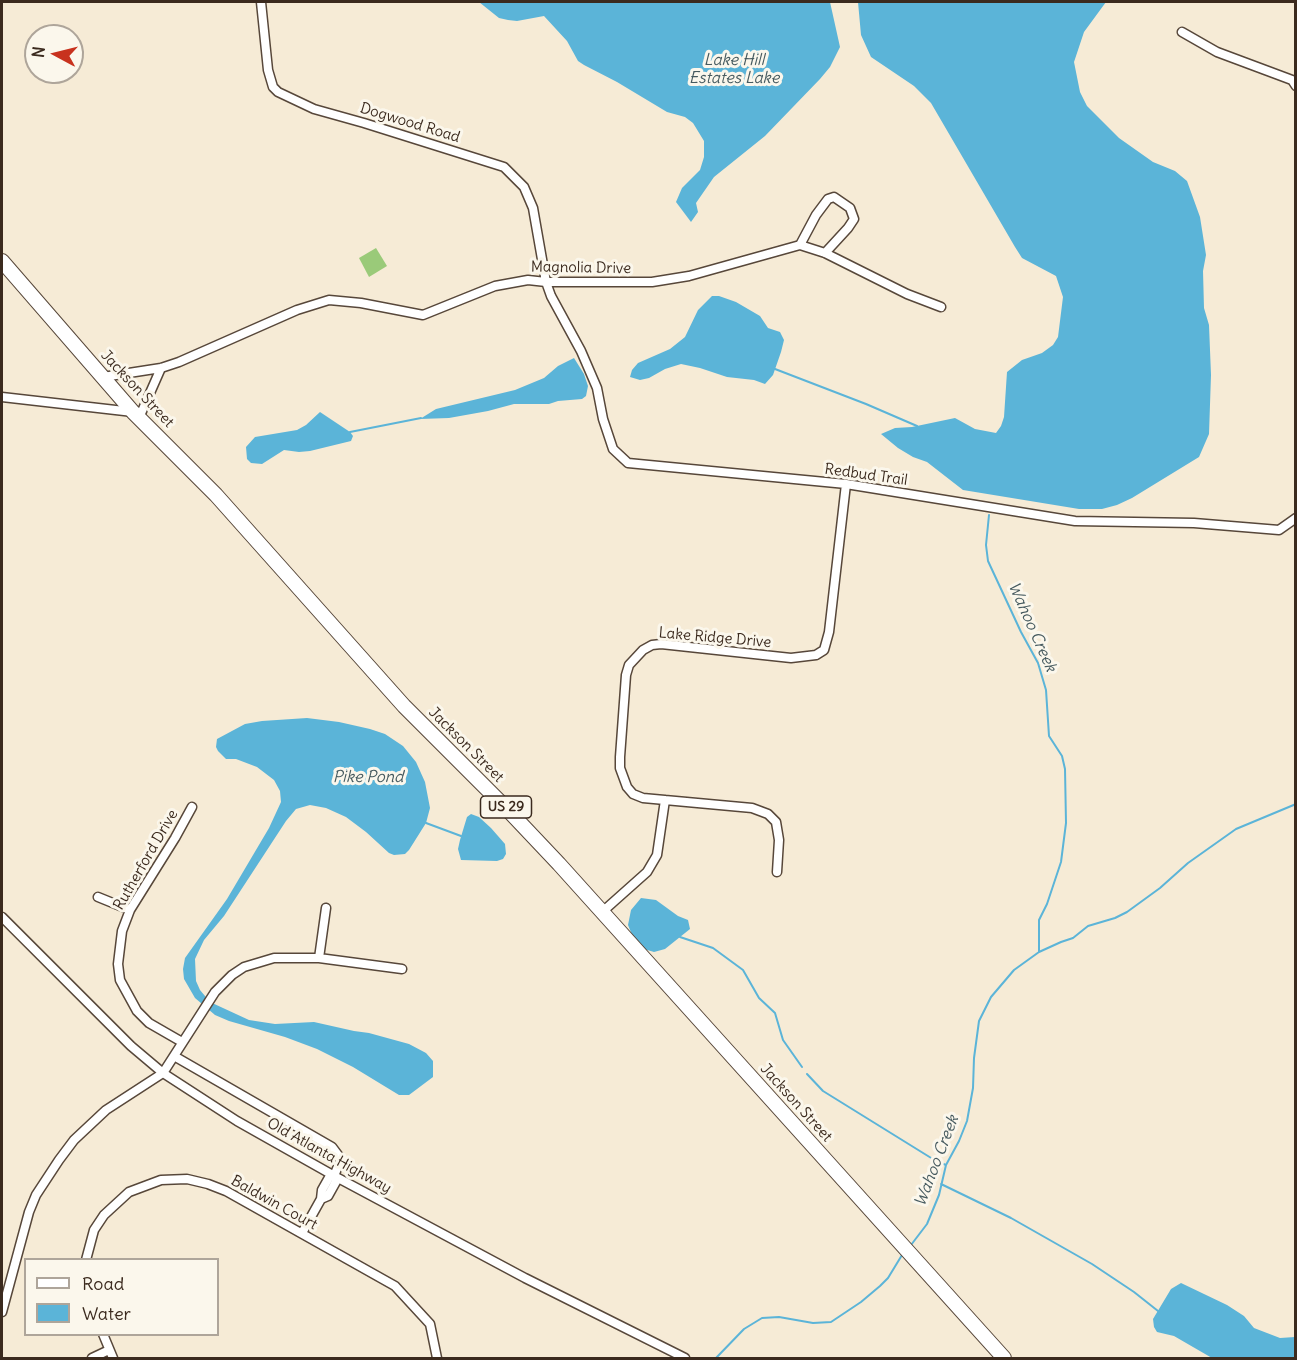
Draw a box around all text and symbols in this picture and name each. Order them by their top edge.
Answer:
north arrow [24,24,84,84]
text: N [28,45,49,59]
water label: Lake Hill Estates Lake [689,50,779,88]
street label: Dogwood Road [358,99,462,147]
street label: Magnolia Drive [531,258,631,278]
street label: Jackson Street [97,347,177,431]
street label: Redbud Trail [823,460,909,490]
water label: Wahoo Creek [1004,579,1060,675]
street label: Lake Ridge Drive [658,624,772,652]
street label: Jackson Street [425,704,507,786]
water label: Pike Pond [333,767,403,787]
road number: US 29 [480,796,532,818]
street label: Rutherford Drive [110,807,182,913]
street label: Jackson Street [756,1060,836,1146]
water label: Wahoo Creek [911,1113,963,1209]
street label: Old Atlanta Highway [264,1114,394,1198]
street label: Baldwin Court [228,1172,320,1234]
legend [24,1258,219,1336]
text: Road [82,1272,124,1295]
text: Water [82,1302,131,1325]

